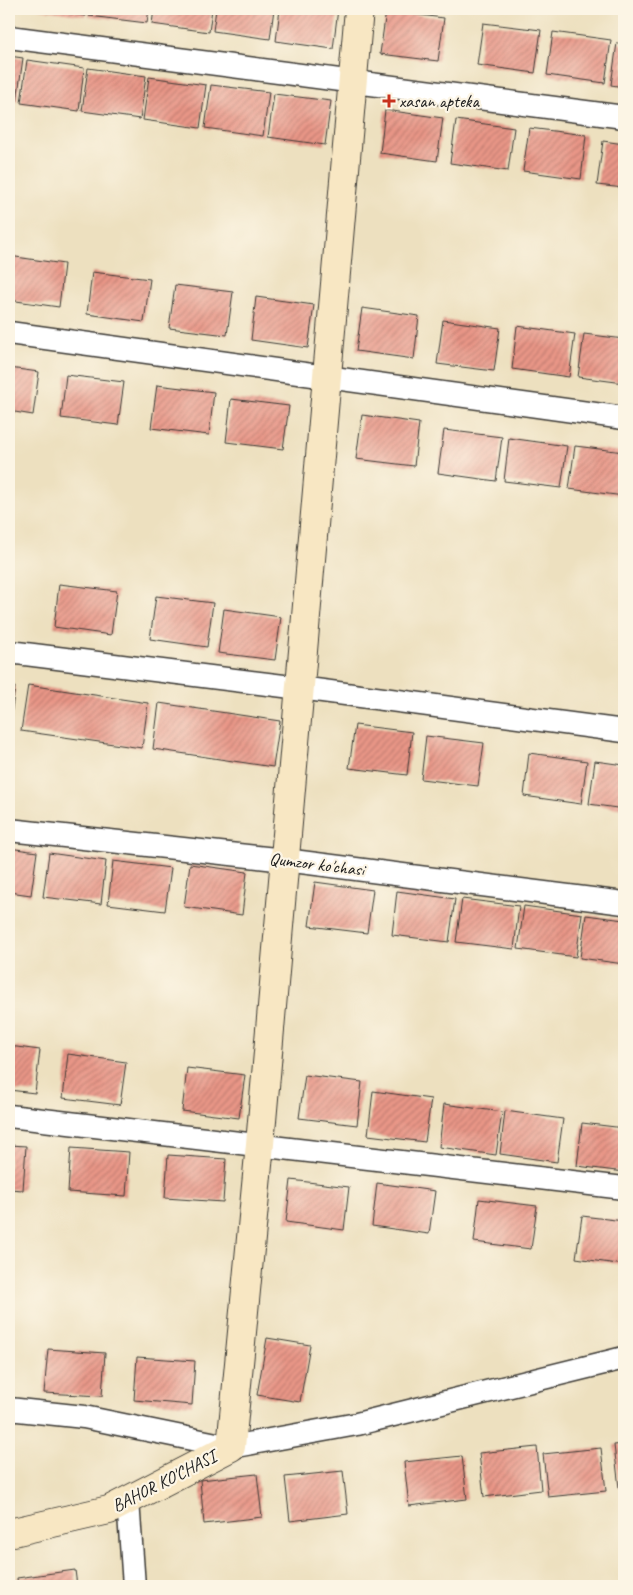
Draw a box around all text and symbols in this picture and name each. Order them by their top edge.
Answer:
place label: xasan apteka [399,90,480,112]
marker: xasan apteka [383,95,395,107]
street label: Qumzor ko'chasi [268,847,368,881]
street label: BAHOR KO'CHASI [108,1444,223,1517]

